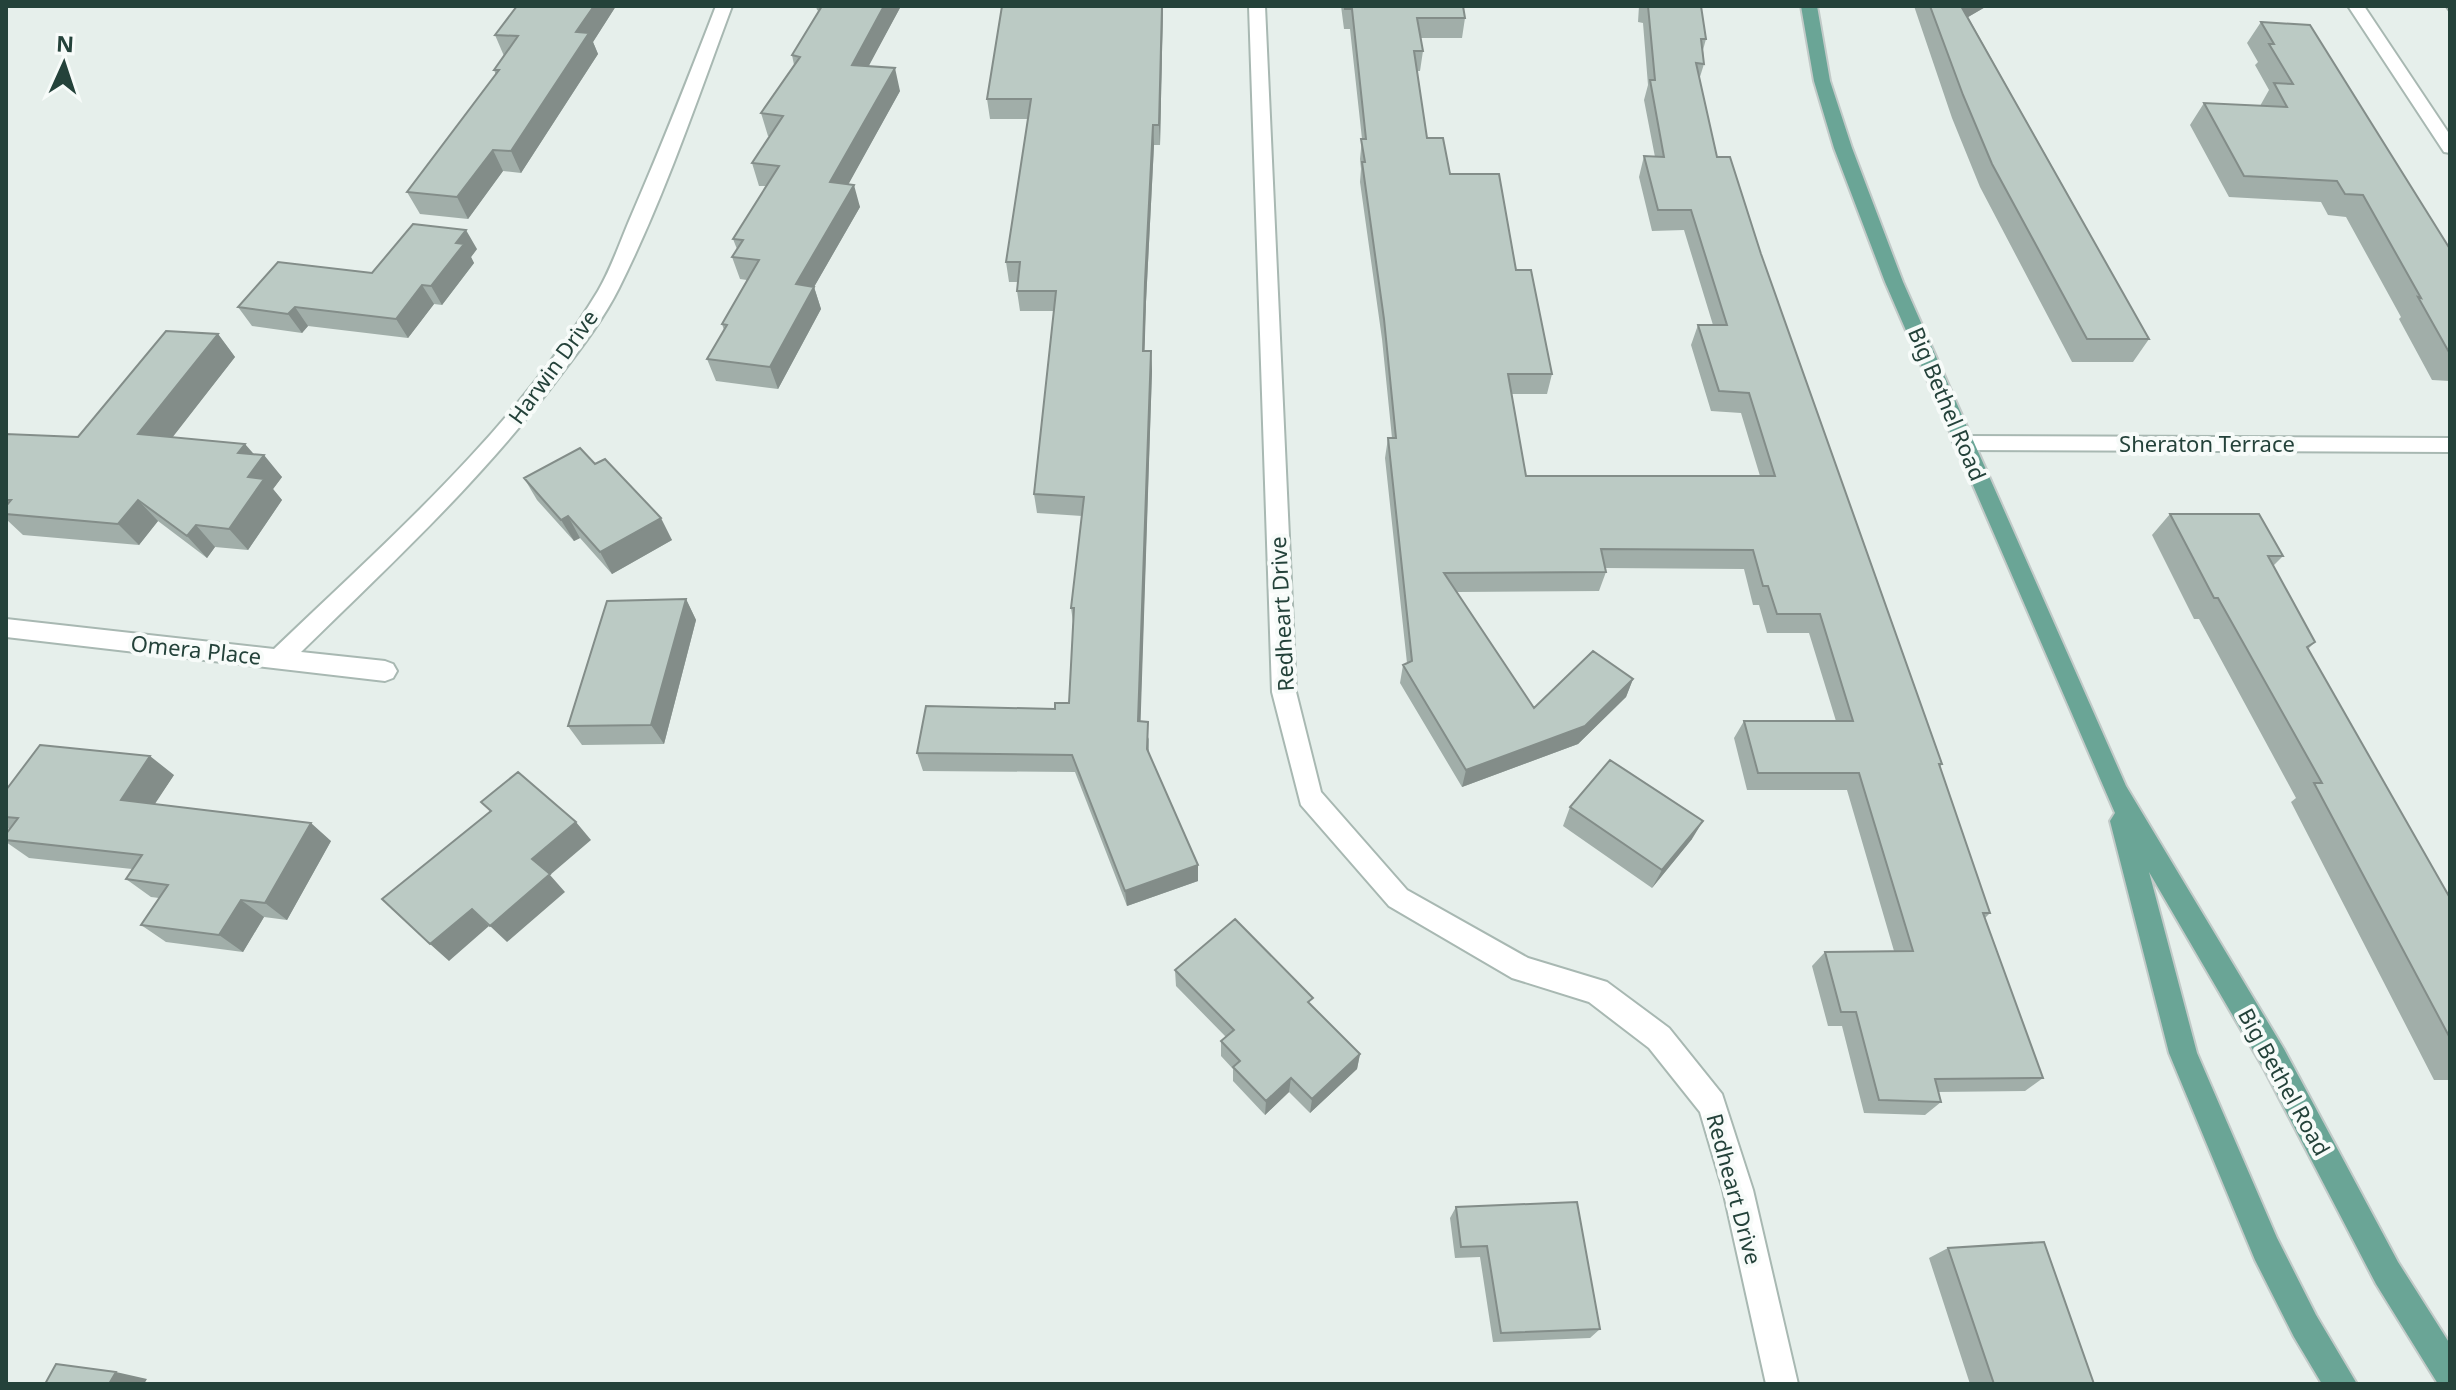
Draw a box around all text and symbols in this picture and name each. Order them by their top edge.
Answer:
north arrow [24,24,104,104]
text: N [55,28,75,58]
street label: Harwin Drive [501,303,604,430]
street label: Big Bethel Road [1902,322,1994,485]
street label: Sheraton Terrace [2119,428,2295,458]
street label: Redheart Drive [1262,536,1300,692]
street label: Omera Place [129,627,263,671]
street label: Big Bethel Road [2232,1002,2338,1161]
street label: Redheart Drive [1700,1110,1770,1268]

